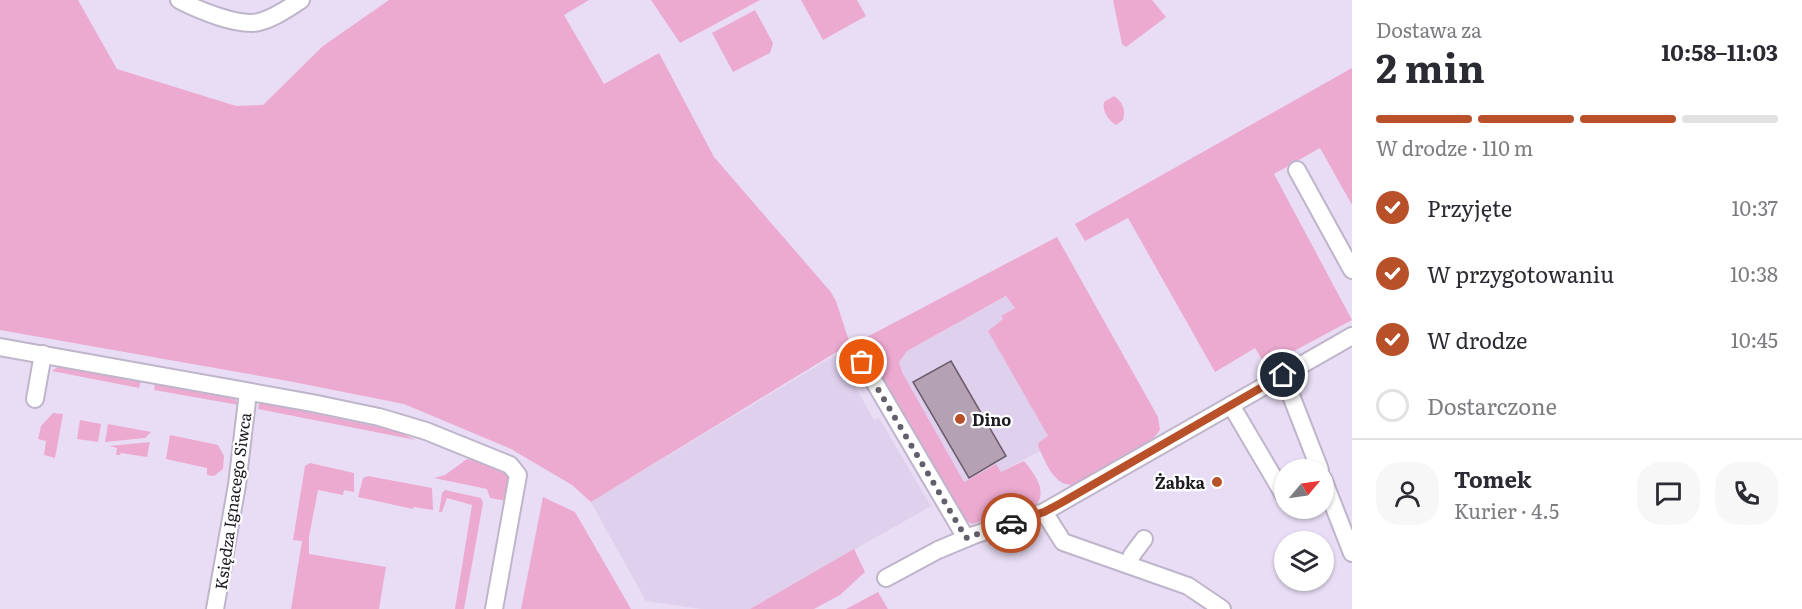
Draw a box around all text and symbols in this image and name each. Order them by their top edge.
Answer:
text: Dostawa za [1376,14,1482,44]
text: 10:58–11:03 [1661,35,1778,68]
text: 2 min [1376,37,1485,95]
text: W drodze · 110 m [1376,132,1533,162]
icon: check [1376,191,1409,224]
text: Przyjęte [1427,191,1512,224]
text: 10:37 [1731,192,1778,222]
icon: check [1376,257,1409,290]
text: W przygotowaniu [1427,257,1614,290]
text: 10:38 [1730,258,1778,288]
icon: check [1376,323,1409,356]
text: W drodze [1427,323,1527,356]
text: 10:45 [1731,324,1778,354]
pin [836,336,887,387]
icon: bag [845,345,878,378]
pin [1257,349,1308,400]
icon: home [1266,358,1299,391]
text: Dostarczone [1427,389,1557,422]
place label: Dino [972,407,1011,431]
street label: Księdza Ignacego Siwca [208,410,256,591]
marker: Dino [953,412,967,426]
north arrow [1274,459,1334,519]
map controls [1274,459,1334,591]
button: person [1376,462,1439,525]
text: Tomek [1454,462,1532,495]
button: chat [1637,462,1700,525]
button: phone [1715,462,1778,525]
place label: Żabka [1155,470,1206,494]
marker: Żabka [1210,475,1224,489]
courier [981,493,1041,553]
text: Kurier · 4.5 [1454,495,1559,525]
icon: car [995,507,1028,540]
button: layers [1274,531,1334,591]

